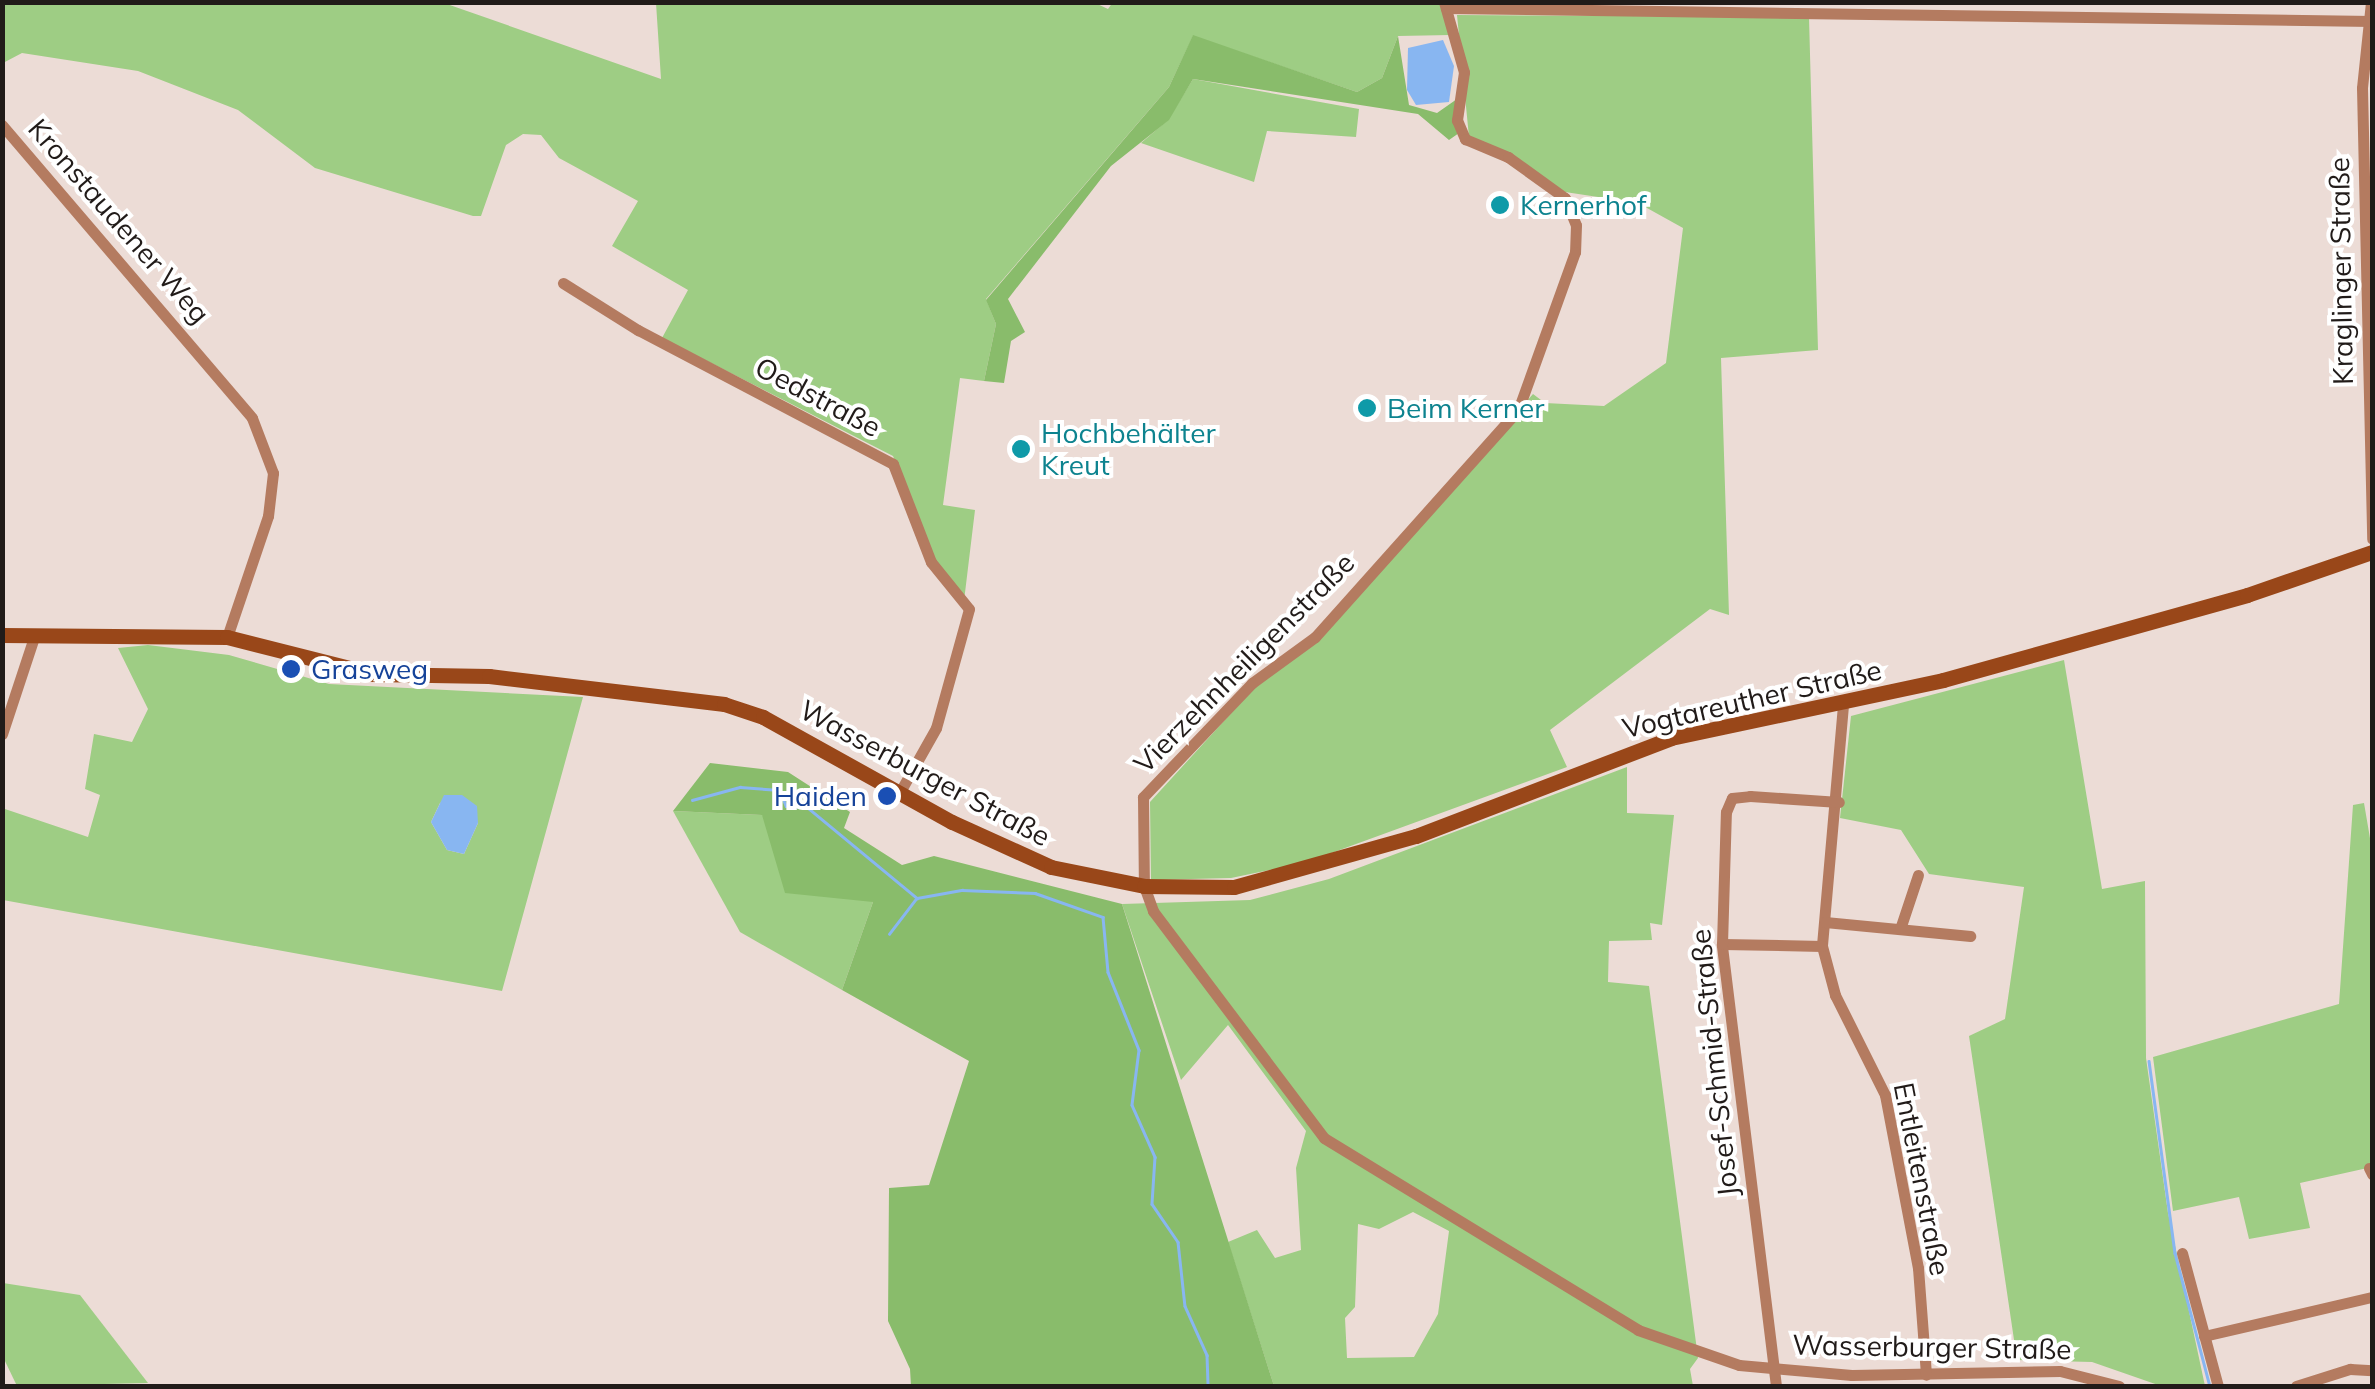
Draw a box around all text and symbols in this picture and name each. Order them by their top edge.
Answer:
street label: Kronstaudener Weg [21,112,217,330]
street label: Kraglinger Straße [2322,157,2360,385]
place label: Kernerhof [1520,188,1646,222]
marker: Kernerhof [1489,194,1511,216]
street label: Oedstraße [750,350,886,444]
place label: Beim Kerner [1387,391,1544,425]
marker: Beim Kerner [1356,397,1378,419]
place label: Hochbehälter Kreut [1041,416,1216,482]
marker: Hochbehälter Kreut [1010,438,1032,460]
street label: Vierzehnheiligenstraße [1127,546,1361,780]
place label: Grasweg [311,652,428,686]
street label: Vogtareuther Straße [1619,653,1885,745]
marker: Grasweg [280,658,302,680]
street label: Wasserburger Straße [794,693,1056,853]
place label: Haiden [774,779,867,813]
marker: Haiden [876,785,898,807]
street label: Josef-Schmid-Straße [1683,927,1745,1199]
street label: Entleitenstraße [1887,1080,1957,1278]
street label: Wasserburger Straße [1792,1328,2072,1366]

